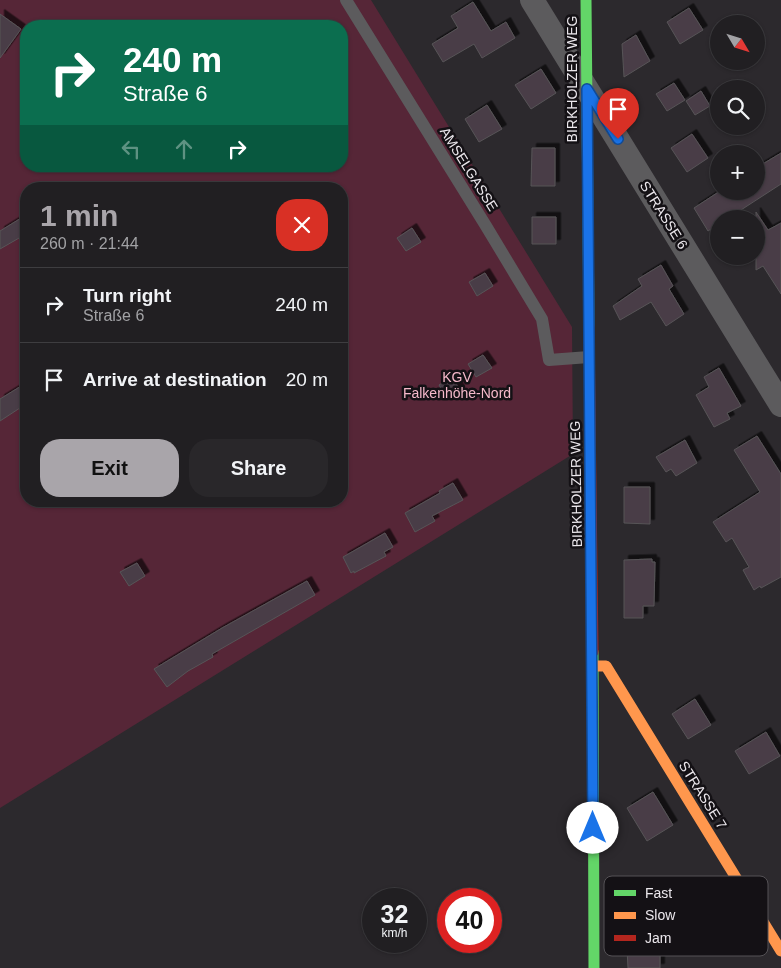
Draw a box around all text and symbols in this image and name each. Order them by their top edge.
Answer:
north arrow [710,15,765,70]
map controls [710,15,765,265]
street label: BIRKHOLZER WEG [564,16,580,142]
icon: right [40,40,105,105]
text: 240 m [123,40,222,79]
button: search [710,80,765,135]
text: Straße 6 [123,81,207,106]
pin [597,88,639,139]
icon: arrive [604,95,632,123]
street label: AMSELGASSE [437,124,501,214]
icon: left [117,135,145,163]
icon: ahead [170,135,198,163]
icon: right [223,135,251,163]
button: + [710,145,765,200]
street label: STRASSE 6 [637,178,691,252]
text: 1 min [40,199,118,232]
button: close [276,199,328,251]
button: − [710,210,765,265]
text: 260 m · 21:44 [40,235,139,252]
text: Turn right [83,285,171,306]
icon: right [40,291,68,319]
text: 240 m [275,294,328,315]
text: Straße 6 [83,307,144,324]
icon: arrive [40,366,68,394]
text: Arrive at destination [83,369,267,390]
text: 20 m [286,369,328,390]
park label: KGV Falkenhöhe-Nord [403,369,511,401]
street label: BIRKHOLZER WEG [567,420,585,548]
button: Exit [40,439,179,497]
button: Share [189,439,328,497]
street label: STRASSE 7 [676,758,730,832]
position arrow [566,801,618,853]
legend [604,876,768,956]
text: Fast [645,885,672,901]
speed limit sign: 40 [437,888,502,953]
text: 32 [381,900,408,928]
text: Slow [645,907,676,923]
text: km/h [381,926,408,940]
text: Jam [645,930,671,946]

